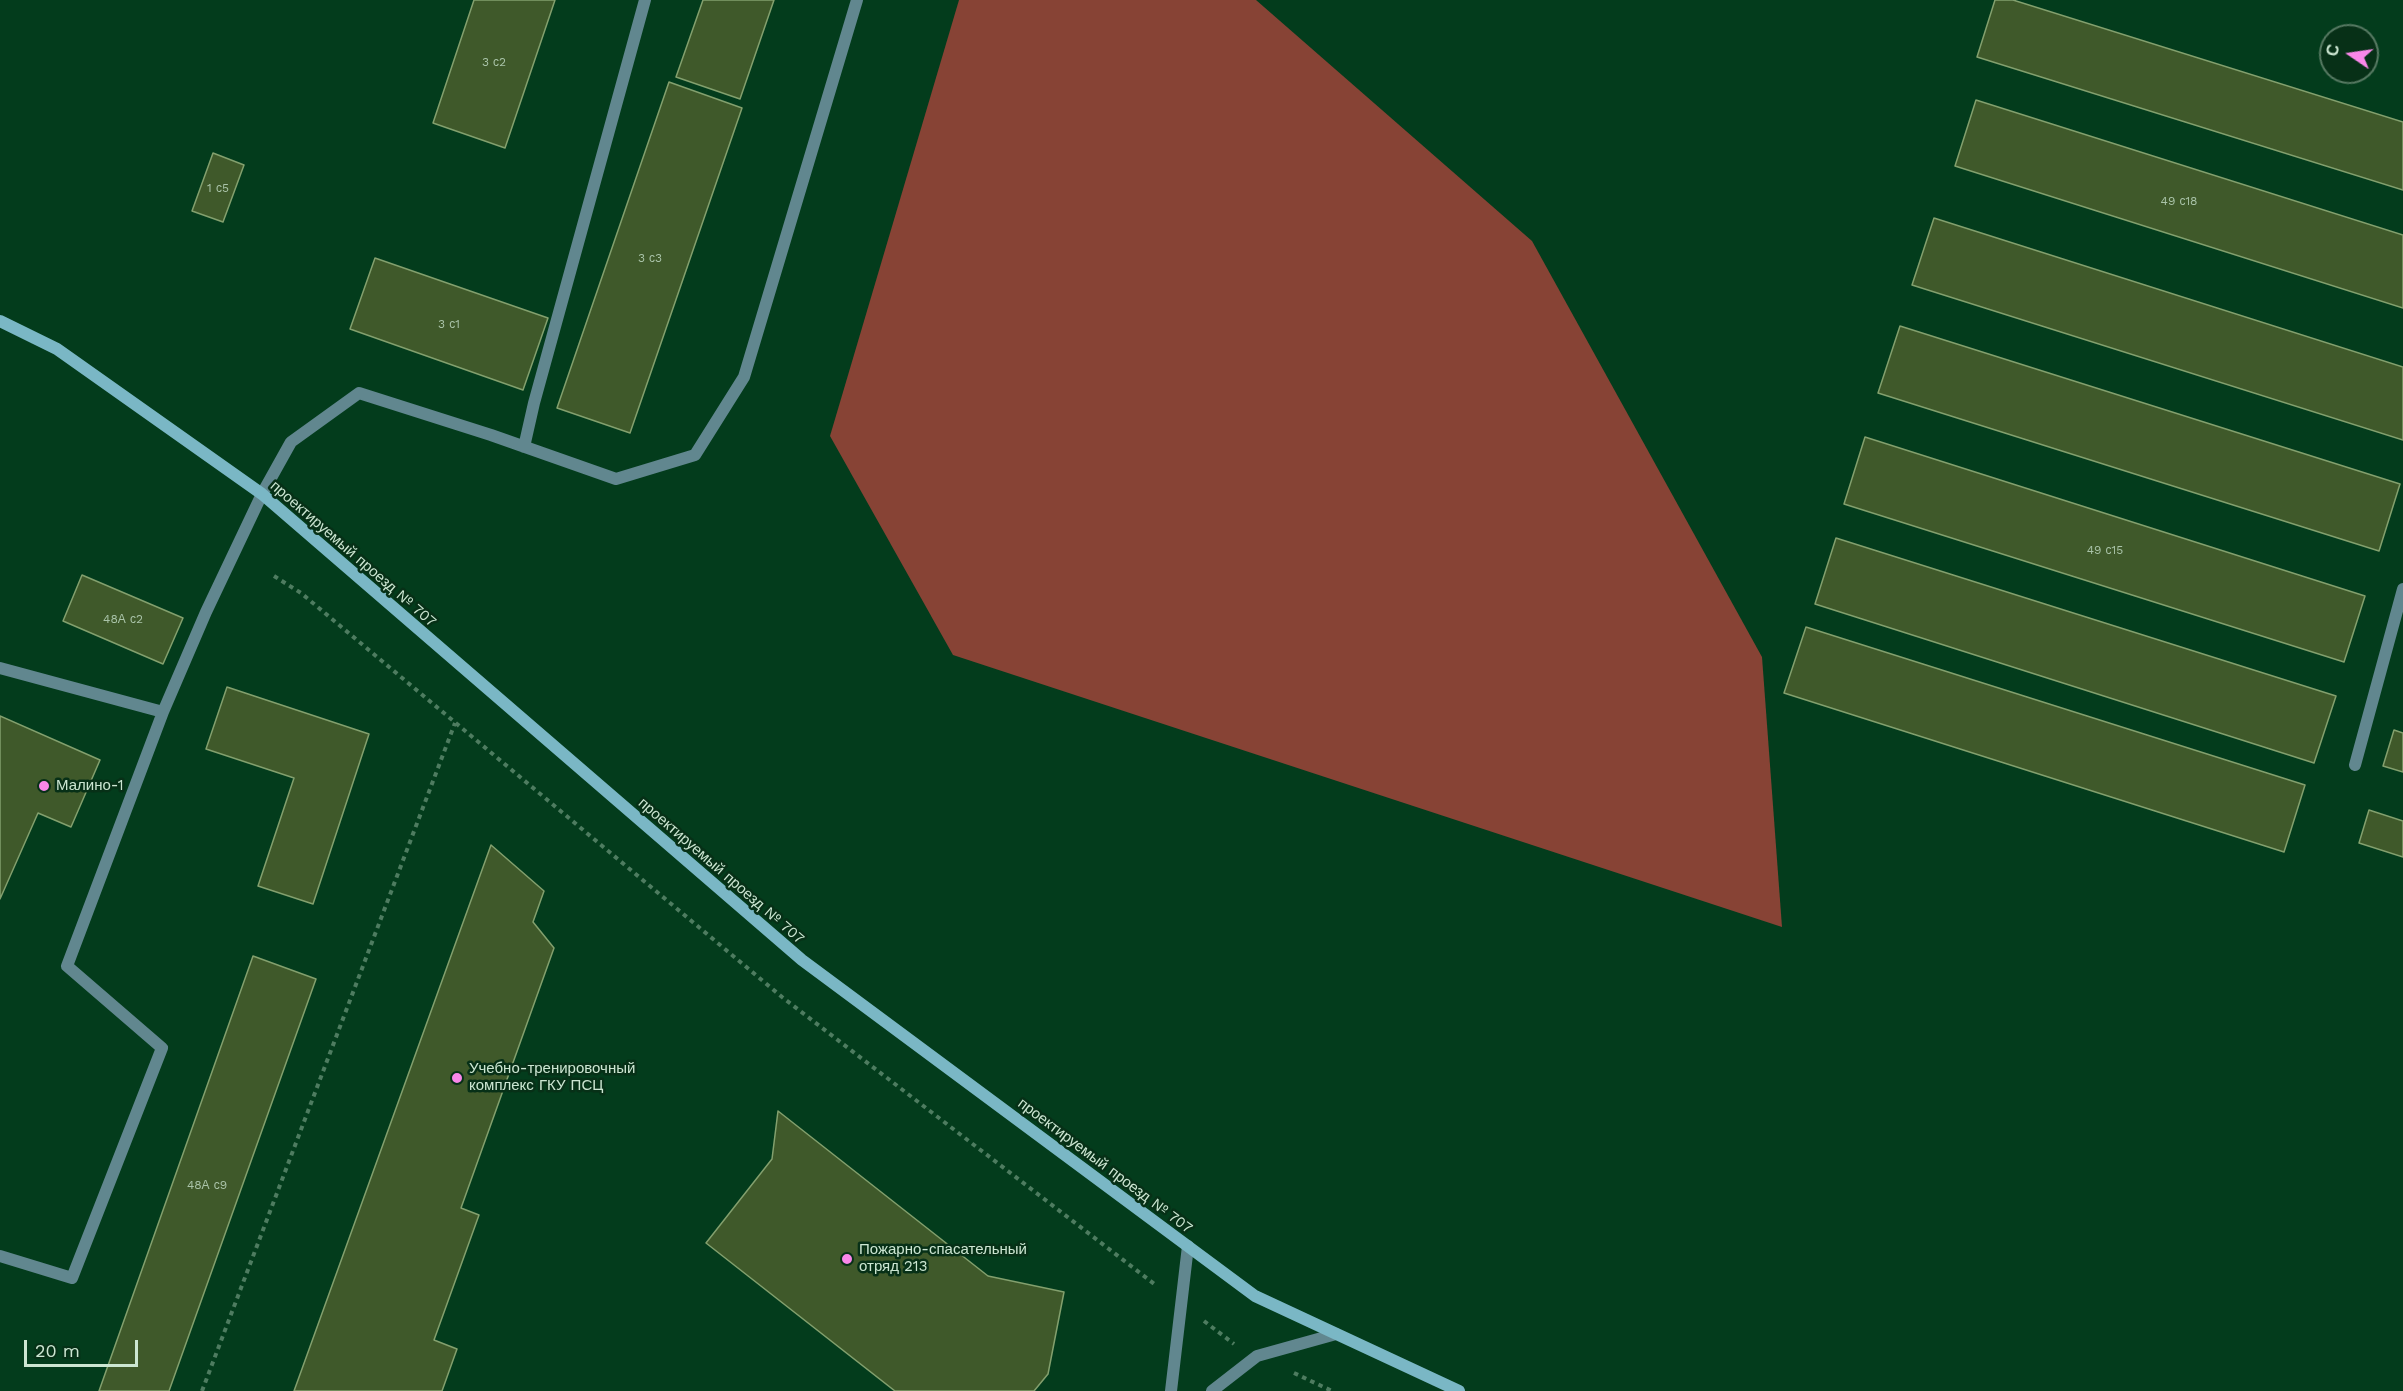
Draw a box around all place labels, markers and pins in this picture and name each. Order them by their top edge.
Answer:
place label: Малино-1 [56,777,124,795]
marker: Малино-1 [37,779,51,793]
place label: Учебно-тренировочный комплекс ГКУ ПСЦ [469,1060,635,1095]
marker: Учебно-тренировочный комплекс ГКУ ПСЦ [450,1071,464,1085]
place label: Пожарно-спасательный отряд 213 [859,1241,1027,1276]
marker: Пожарно-спасательный отряд 213 [840,1252,854,1266]

